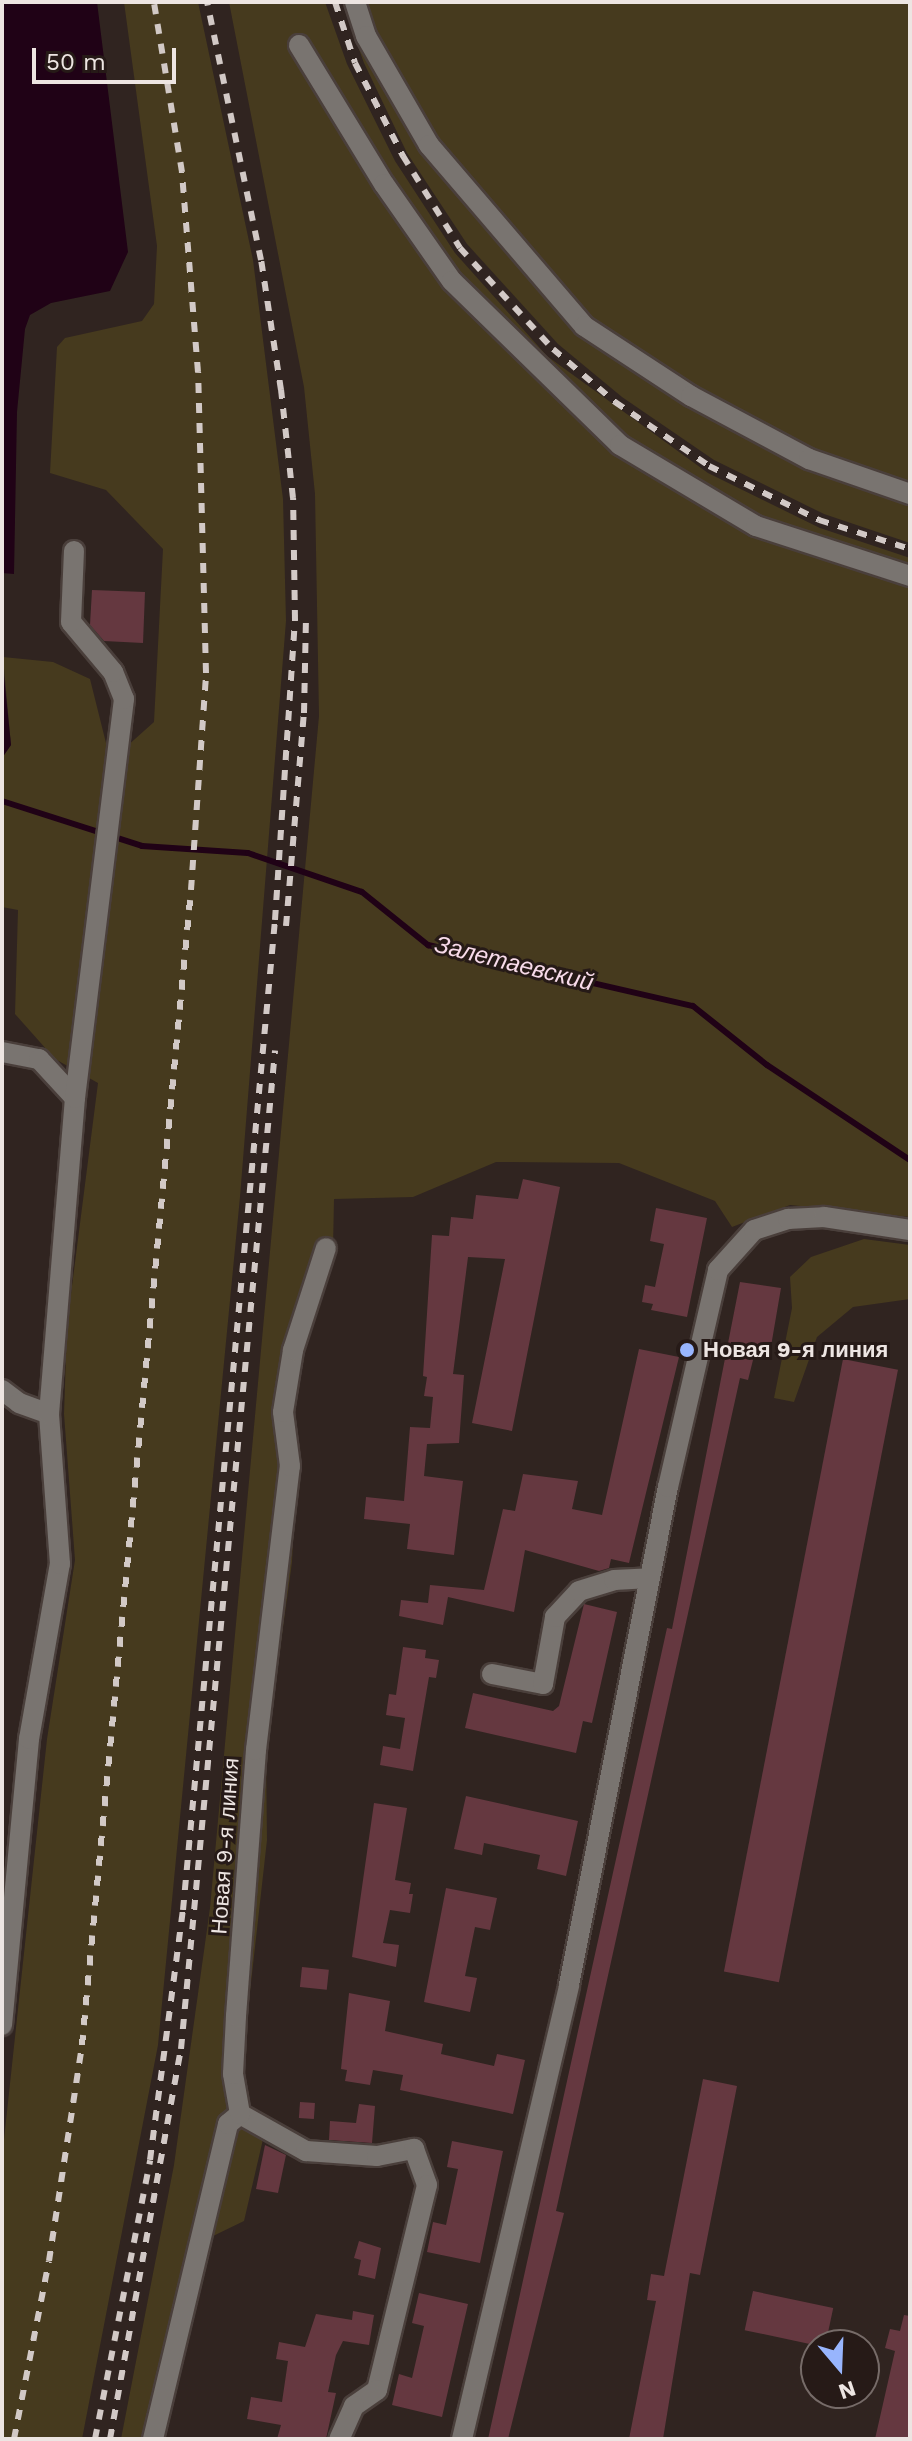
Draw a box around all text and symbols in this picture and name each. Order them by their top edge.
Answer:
scale bar [36,32,180,82]
text: 50 m [46,48,106,76]
water label: Залетаевский [432,930,596,998]
place label: Новая 9-я линия [703,1337,888,1363]
marker: Новая 9-я линия [678,1341,696,1359]
street label: Новая 9-я линия [206,1757,244,1935]
north arrow [800,2329,880,2409]
text: N [836,2376,859,2405]

